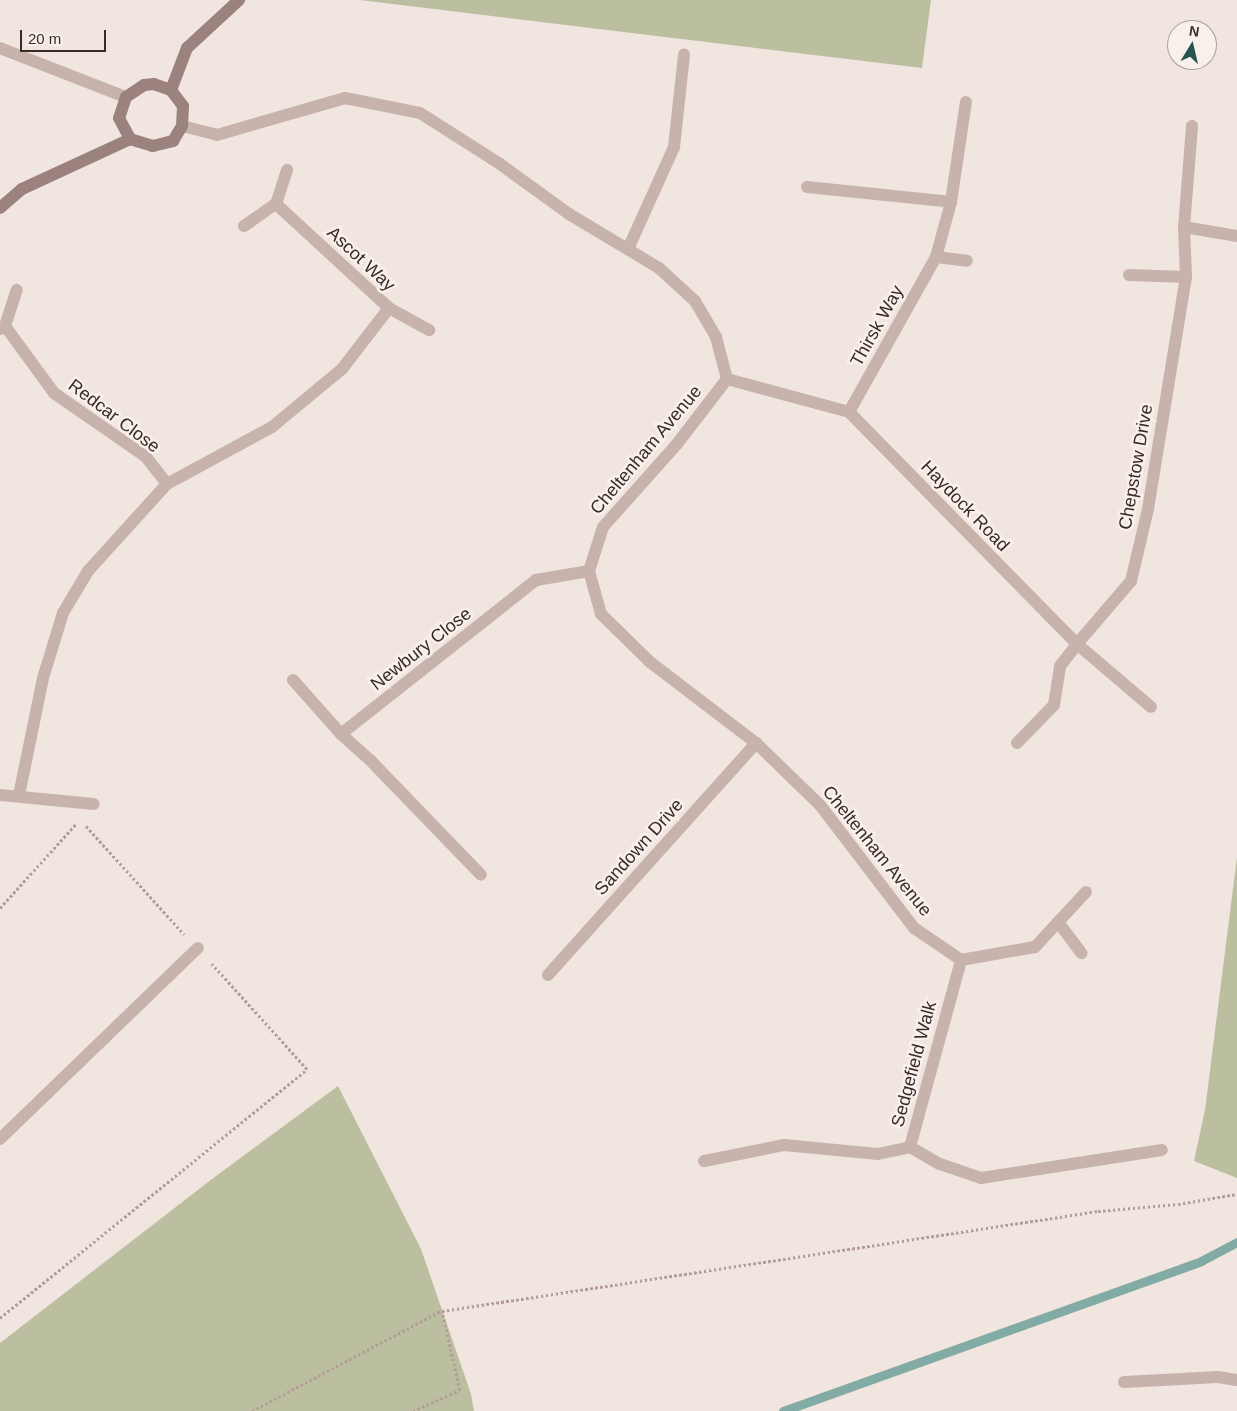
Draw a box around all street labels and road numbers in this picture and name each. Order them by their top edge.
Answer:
street label: Ascot Way [322,222,400,296]
street label: Thirsk Way [846,282,908,370]
street label: Redcar Close [64,375,164,457]
street label: Cheltenham Avenue [585,381,707,519]
street label: Chepstow Drive [1114,403,1158,531]
street label: Haydock Road [916,456,1014,556]
street label: Newbury Close [366,603,476,695]
street label: Cheltenham Avenue [817,781,937,921]
street label: Sandown Drive [590,794,688,900]
street label: Sedgefield Walk [887,999,941,1129]

